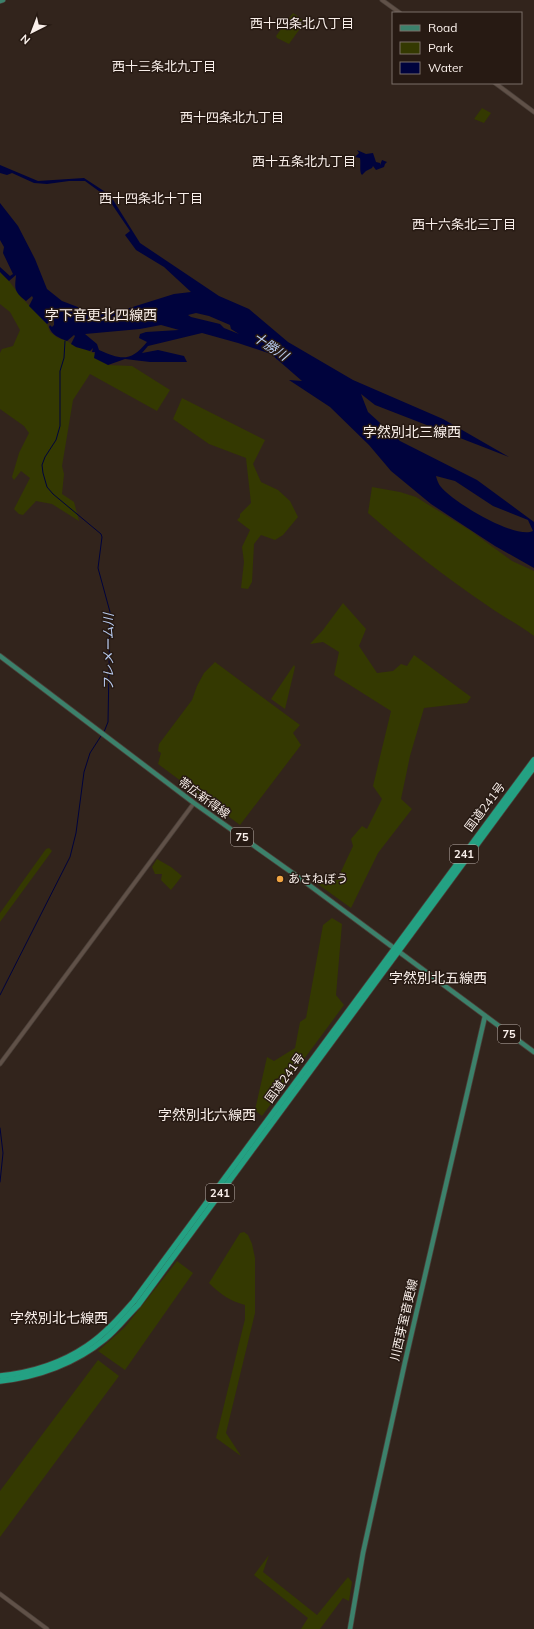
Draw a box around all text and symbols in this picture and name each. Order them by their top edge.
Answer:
north arrow [12,12,52,52]
legend [392,12,522,84]
district label: 西十四条北八丁目 [250,15,354,31]
text: Road [428,20,457,35]
text: N [18,31,33,47]
text: Park [428,40,454,55]
district label: 西十三条北九丁目 [112,58,216,74]
text: Water [428,60,464,75]
district label: 西十四条北九丁目 [180,109,284,125]
district label: 西十五条北九丁目 [252,153,356,169]
district label: 西十四条北十丁目 [99,190,203,206]
district label: 西十六条北三丁目 [412,216,516,232]
district label: 字下音更北四線西 [45,306,157,324]
water label: 十勝川 [250,328,293,365]
district label: 字然別北三線西 [363,423,461,441]
water label: フレメーム川 [100,611,116,691]
street label: 帯広新得線 [176,774,233,821]
street label: 国道241号 [461,779,508,834]
road number: 75 [231,828,253,846]
road number: 241 [450,845,478,863]
place label: あさねぼう [288,871,348,886]
marker: あさねぼう [275,874,285,884]
district label: 字然別北五線西 [389,969,487,987]
road number: 75 [498,1025,520,1043]
street label: 国道241号 [262,1050,308,1105]
district label: 字然別北六線西 [158,1106,256,1124]
road number: 241 [206,1184,234,1202]
street label: 川西芽室音更線 [387,1277,420,1363]
district label: 字然別北七線西 [10,1309,108,1327]

